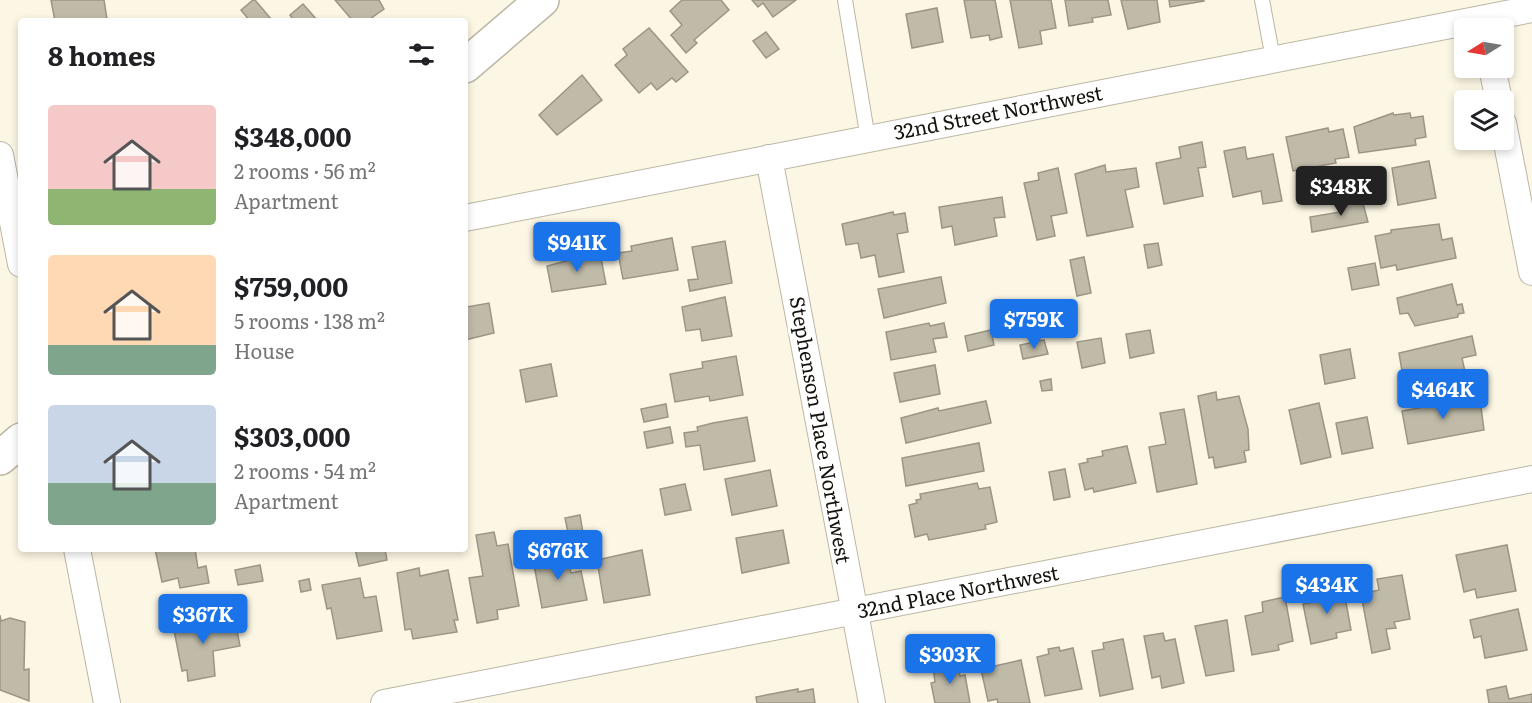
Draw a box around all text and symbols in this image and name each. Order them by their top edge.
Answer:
north arrow [1454,18,1514,78]
map controls [1454,18,1514,150]
text: 8 homes [48,35,156,74]
icon: filters [405,38,438,71]
street label: 32nd Street Northwest [891,76,1105,146]
button: layers [1454,90,1514,150]
text: $348,000 [234,116,351,155]
icon: home [96,129,168,201]
text: 2 rooms · 56 m² [234,155,376,185]
pin: $348K [1299,166,1383,217]
text: $348K [1310,170,1372,200]
text: Apartment [234,185,339,215]
pin: $941K [535,222,619,273]
text: $941K [547,226,607,256]
text: $759,000 [234,266,348,305]
icon: home [96,279,168,351]
street label: Stephenson Place Northwest [784,294,860,566]
pin: $759K [992,299,1076,350]
text: $759K [1004,303,1064,333]
text: 5 rooms · 138 m² [234,305,385,335]
text: House [234,335,294,365]
pin: $464K [1401,369,1485,420]
text: $464K [1411,373,1475,403]
text: $303,000 [234,416,351,455]
icon: home [96,429,168,501]
text: 2 rooms · 54 m² [234,455,376,485]
text: Apartment [234,485,339,515]
pin: $676K [516,530,600,581]
text: $676K [527,534,589,564]
street label: 32nd Place Northwest [854,556,1061,624]
pin: $434K [1285,564,1369,615]
text: $434K [1296,568,1358,598]
pin: $367K [161,594,245,645]
text: $367K [172,598,234,628]
pin: $303K [908,634,992,685]
text: $303K [919,638,981,668]

